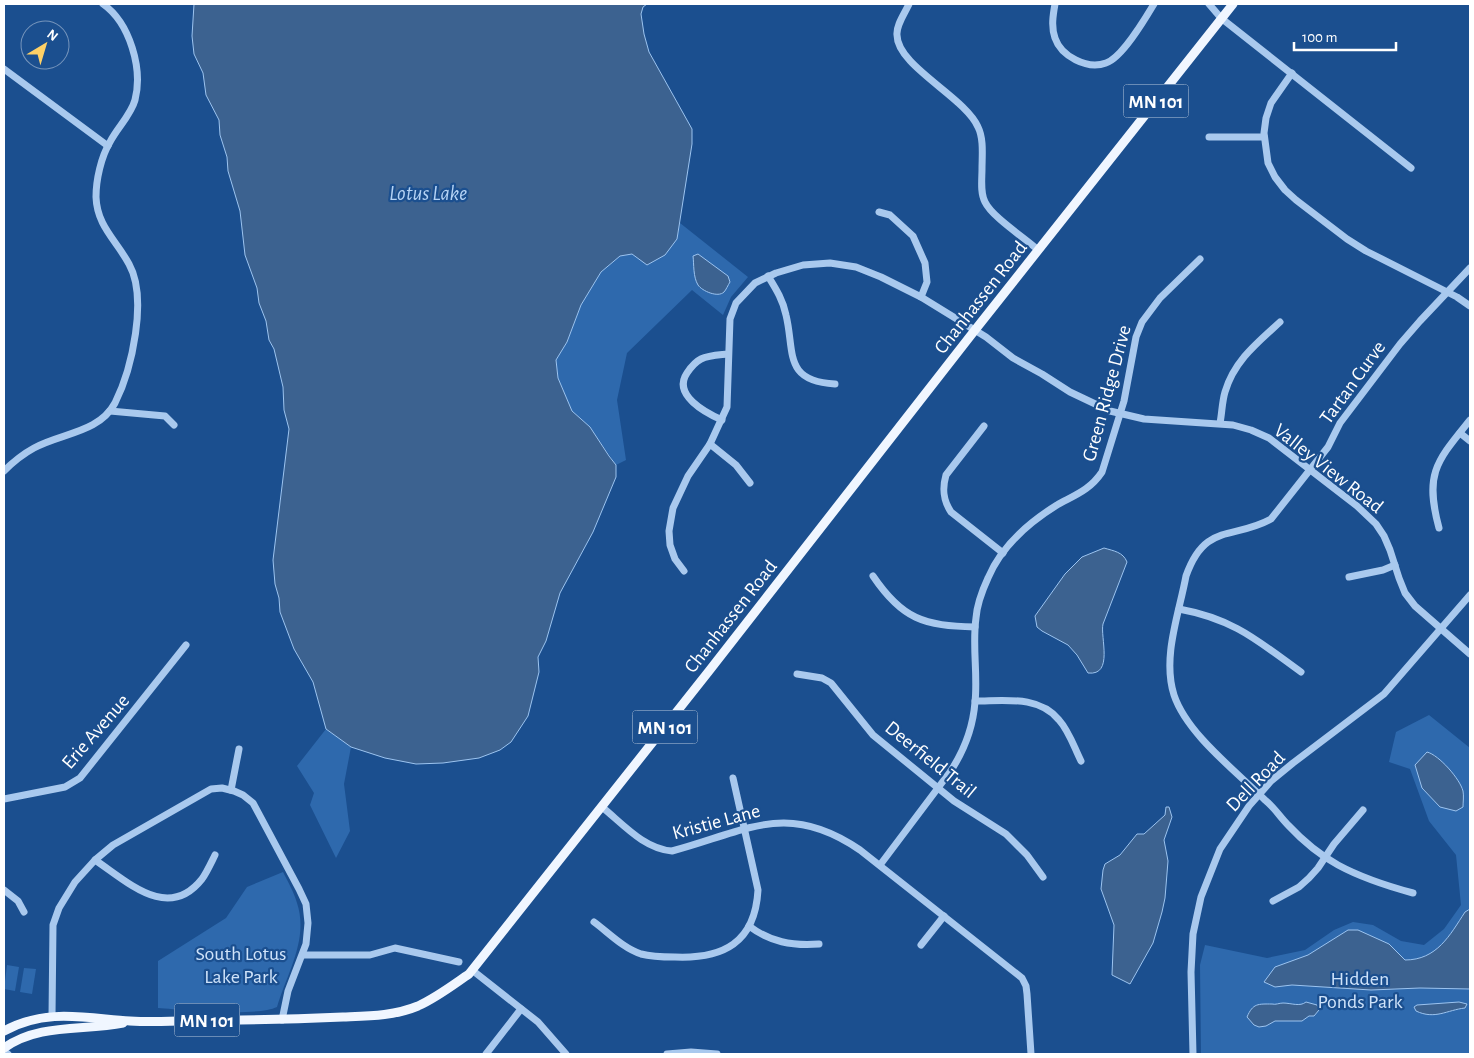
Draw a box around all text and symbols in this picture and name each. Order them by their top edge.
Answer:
north arrow [20,20,70,70]
scale bar [1294,20,1396,52]
text: N [44,27,61,44]
text: 100 m [1302,30,1337,45]
road number: MN 101 [1124,84,1188,118]
water label: Lotus Lake [389,183,467,204]
street label: Chanhassen Road [931,237,1031,358]
street label: Green Ridge Drive [1079,323,1135,464]
street label: Tartan Curve [1316,337,1389,428]
street label: Valley View Road [1270,420,1387,517]
street label: Chanhassen Road [681,556,781,677]
street label: Erie Avenue [58,691,133,773]
road number: MN 101 [632,710,698,744]
street label: Deerfield Trail [881,717,980,802]
street label: Dell Road [1222,748,1289,816]
street label: Kristie Lane [670,801,762,843]
park label: South Lotus Lake Park [196,944,286,987]
park label: Hidden Ponds Park [1317,969,1403,1012]
road number: MN 101 [174,1004,240,1036]

